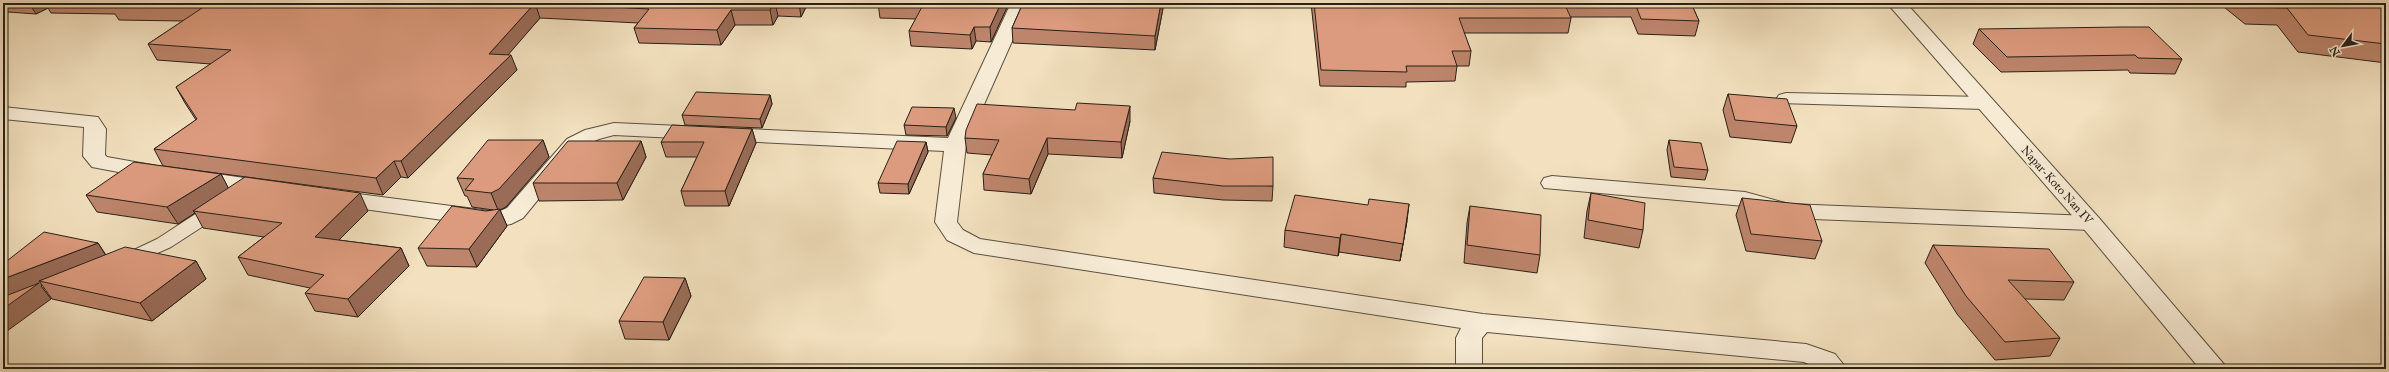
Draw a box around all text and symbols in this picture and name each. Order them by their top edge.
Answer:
north arrow [2323,26,2363,66]
text: N [2327,43,2343,58]
street label: Napar-Koto Nan IV [2018,143,2096,228]

